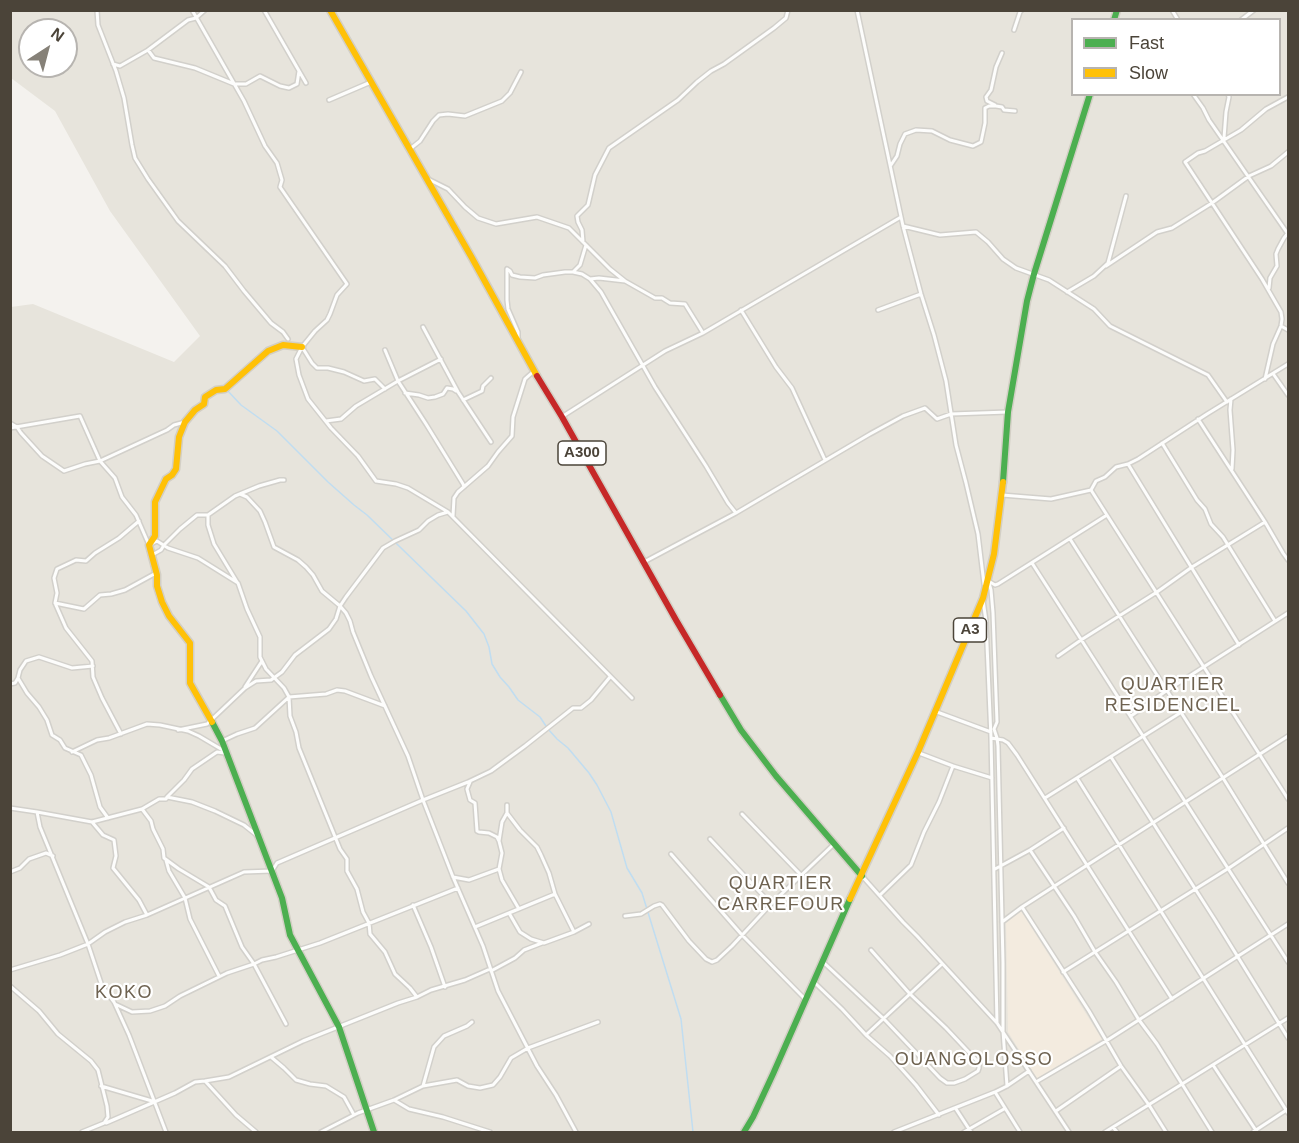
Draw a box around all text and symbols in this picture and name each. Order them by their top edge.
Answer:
north arrow [18,18,78,78]
legend [1071,18,1281,96]
text: N [48,24,67,45]
text: Fast [1129,33,1164,53]
text: Slow [1129,63,1168,83]
road number: A300 [558,441,606,465]
road number: A3 [954,618,986,642]
district label: QUARTIER RESIDENCIEL [1105,674,1241,716]
district label: QUARTIER CARREFOUR [717,873,845,916]
district label: KOKO [95,982,153,1004]
district label: OUANGOLOSSO [895,1049,1053,1071]

